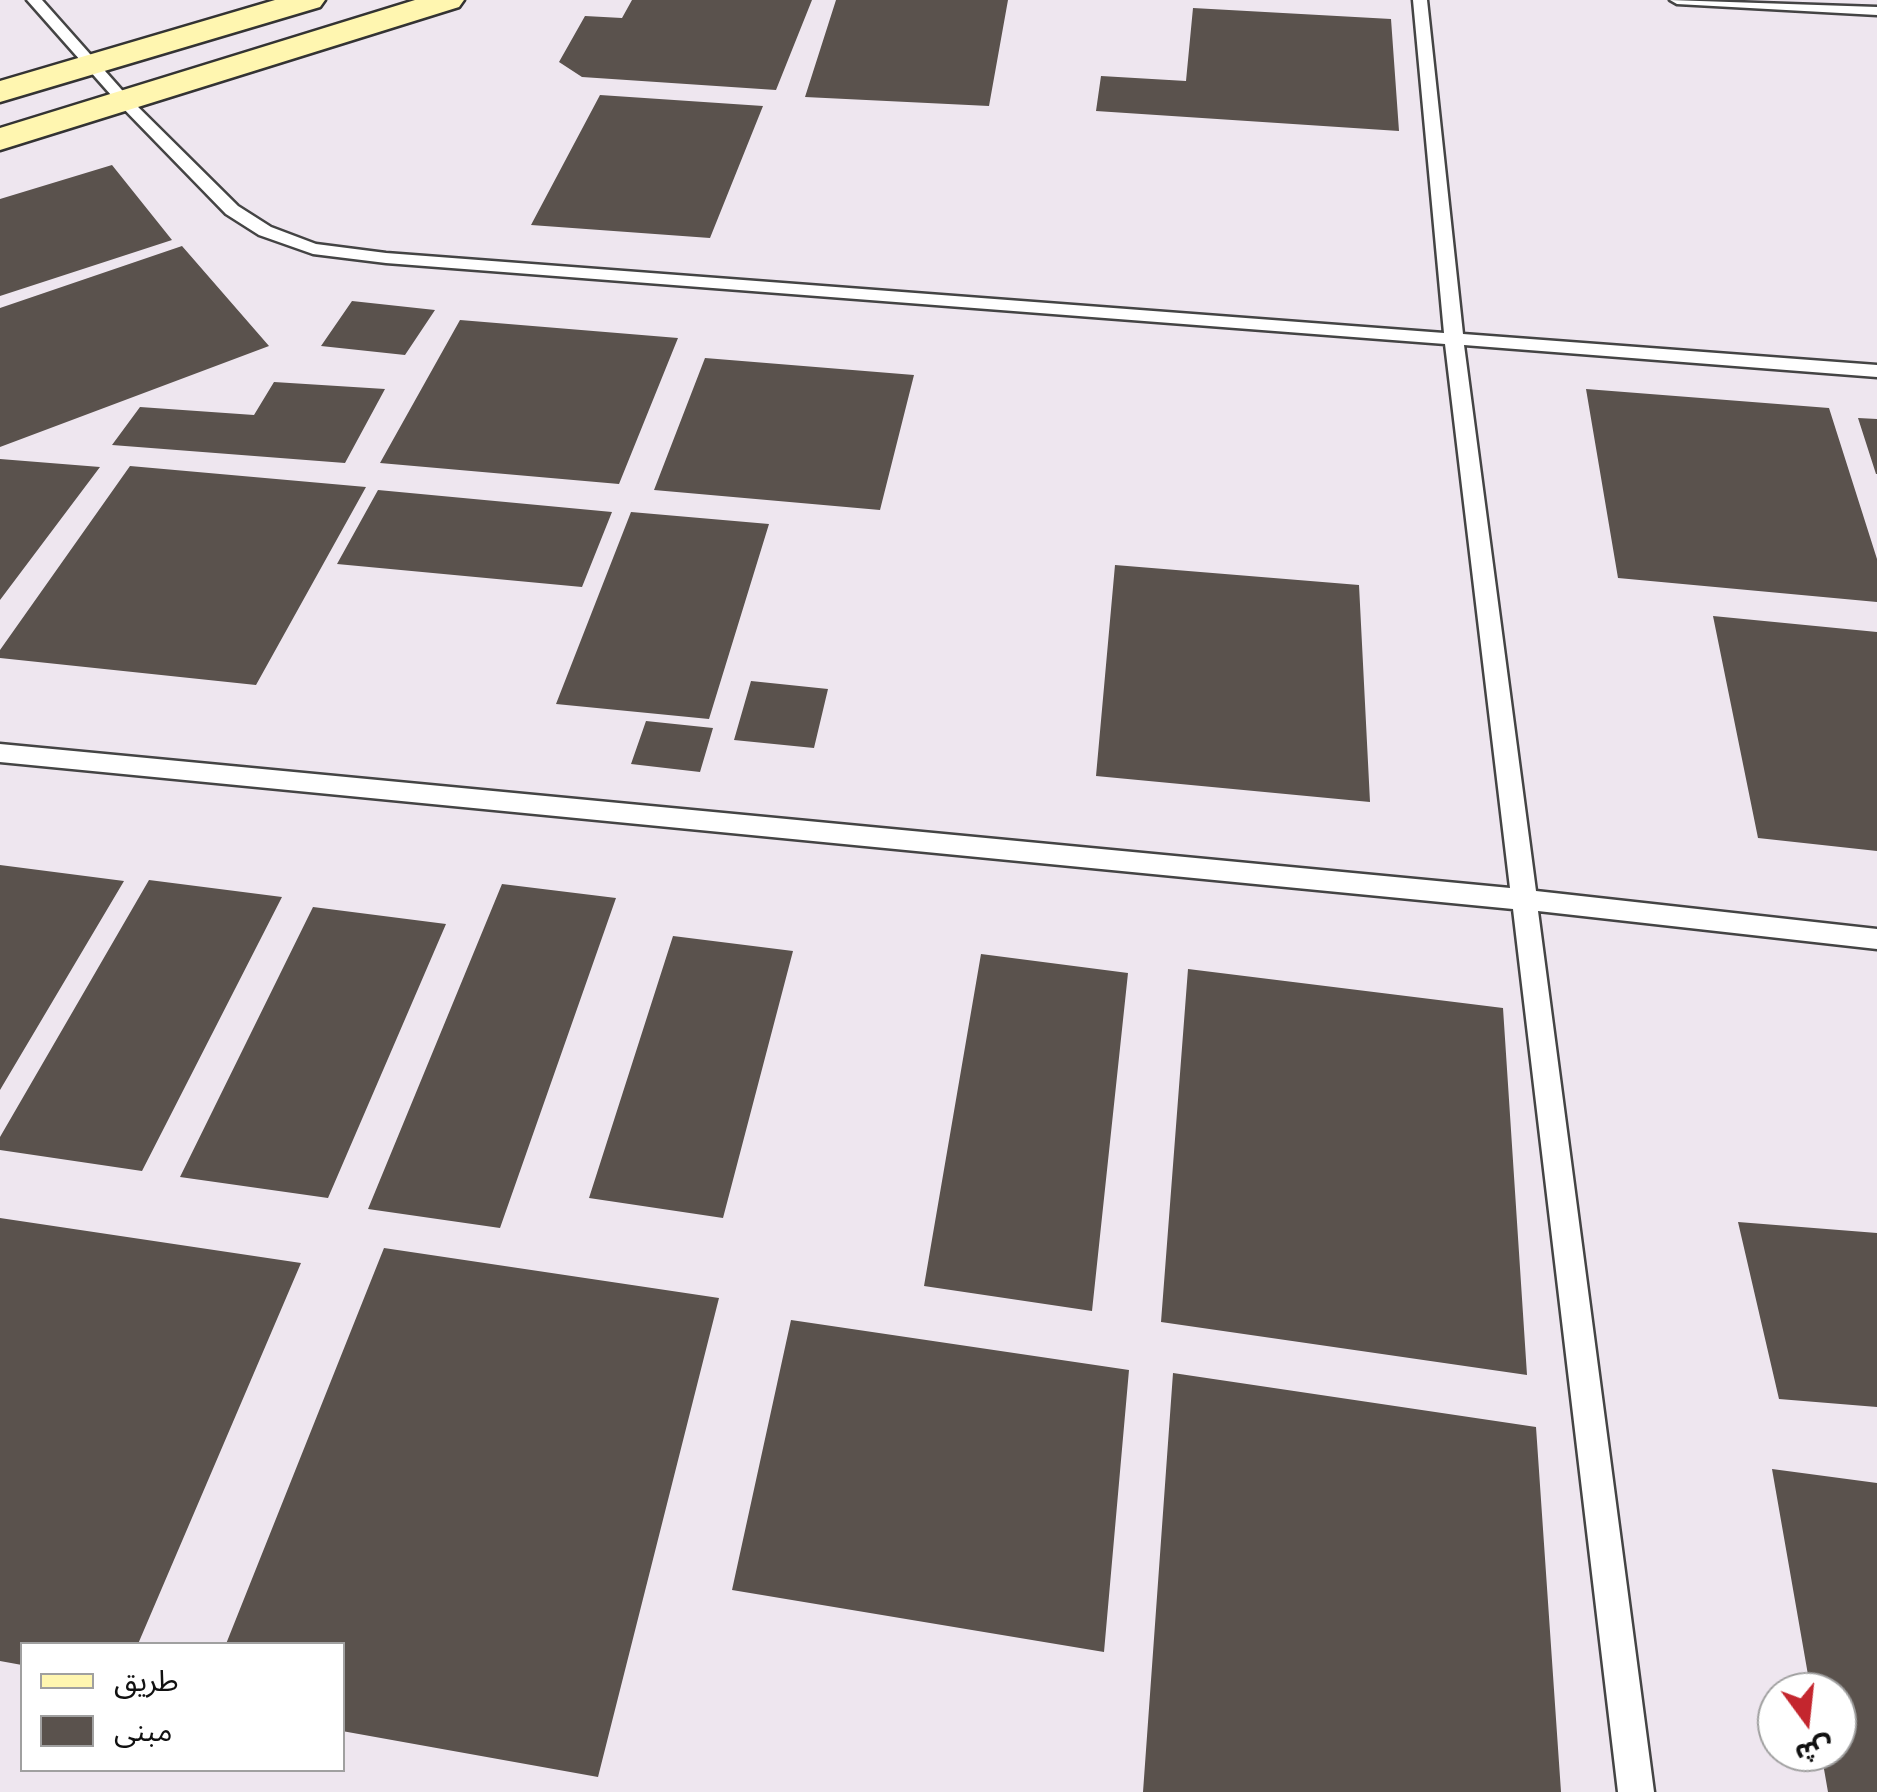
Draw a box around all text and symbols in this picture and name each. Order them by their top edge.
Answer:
legend [20,1642,345,1772]
text: طريق [114,1659,179,1705]
north arrow [1757,1672,1857,1772]
text: مبنى [114,1709,172,1755]
text: ش [1790,1724,1838,1775]

